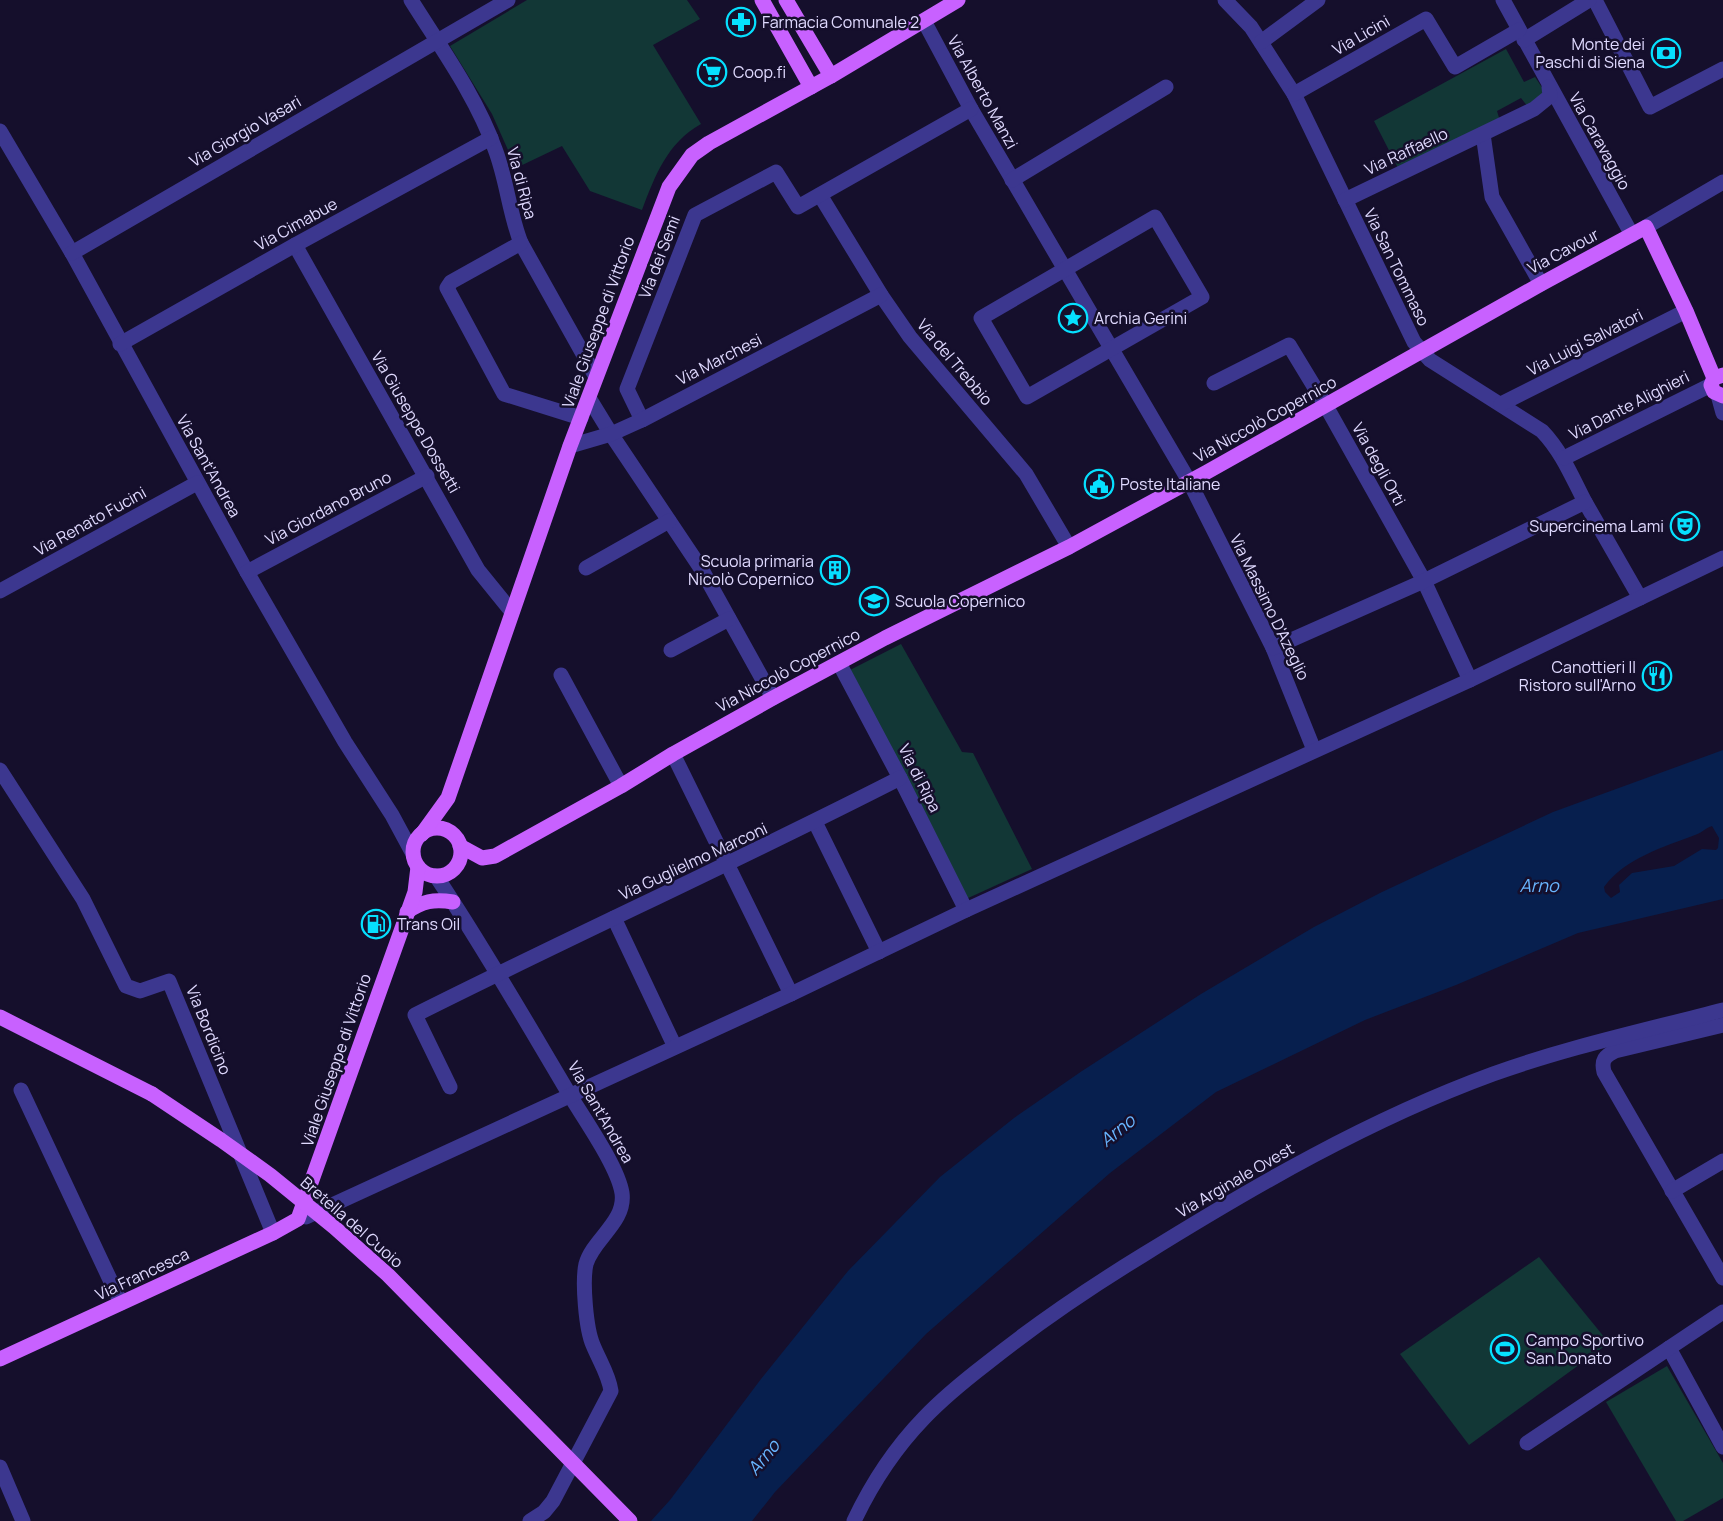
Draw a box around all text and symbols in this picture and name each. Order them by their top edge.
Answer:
pharmacy icon: Farmacia Comunale 2 [725,6,757,38]
street label: Via Licini [1328,10,1394,60]
place label: Farmacia Comunale 2 [762,11,919,33]
street label: Via Alberto Manzi [943,31,1023,153]
place label: Monte dei Paschi di Siena [1536,33,1645,73]
bank icon: Monte dei Paschi di Siena [1650,37,1682,69]
supermarket icon: Coop.fi [696,56,728,88]
place label: Coop.fi [733,61,786,83]
street label: Via Caravaggio [1564,88,1636,194]
street label: Via Giorgio Vasari [185,90,305,172]
street label: Via Raffaello [1361,122,1451,180]
street label: Via di Ripa [502,145,542,221]
street label: Via Cimabue [251,192,341,256]
street label: Via San Tommaso [1359,205,1435,329]
street label: Via dei Semi [633,212,685,302]
street label: Via Cavour [1524,223,1603,279]
street label: Viale Giuseppe di Vittorio [557,233,639,411]
place icon: Archia Gerini [1057,302,1089,334]
street label: Via Luigi Salvatori [1523,303,1647,381]
place label: Archia Gerini [1094,307,1187,329]
street label: Via del Trebbio [912,314,998,410]
street label: Via Marchesi [673,328,765,390]
street label: Via Giuseppe Dossetti [366,347,466,497]
street label: Via Dante Alighieri [1565,365,1693,445]
street label: Via Niccolò Copernico [1190,371,1340,467]
street label: Via Sant'Andrea [172,411,246,521]
street label: Via degli Orti [1347,419,1411,509]
street label: Via Giordano Bruno [261,465,395,551]
public building icon: Poste Italiane [1083,468,1115,500]
place label: Poste Italiane [1120,473,1220,495]
street label: Via Renato Fucini [30,481,150,561]
theatre icon: Supercinema Lami [1669,510,1701,542]
place label: Supercinema Lami [1529,515,1664,537]
street label: Via Massimo D'Azeglio [1225,530,1315,684]
place label: Scuola primaria Nicolò Copernico [688,550,814,590]
building icon: Scuola primaria Nicolò Copernico [819,554,851,586]
school or university icon: Scuola Copernico [858,585,890,617]
place label: Scuola Copernico [895,590,1025,612]
street label: Via Niccolò Copernico [712,623,864,717]
place label: Canottieri Il Ristoro sull'Arno [1519,656,1636,696]
restaurant icon: Canottieri Il Ristoro sull'Arno [1641,660,1673,692]
street label: Via di Ripa [893,740,947,816]
street label: Via Guglielmo Marconi [615,817,771,905]
water label: Arno [1519,873,1560,897]
fuel station icon: Trans Oil [360,908,392,940]
place label: Trans Oil [397,913,460,935]
street label: Viale Giuseppe di Vittorio [296,971,376,1149]
street label: Via Bordicino [181,982,237,1078]
street label: Via Sant'Andrea [563,1057,639,1167]
water label: Arno [1094,1107,1141,1152]
street label: Via Arginale Ovest [1172,1137,1298,1223]
street label: Bretella del Cuoio [296,1171,408,1273]
street label: Via Francesca [92,1243,192,1305]
place label: Campo Sportivo San Donato [1526,1329,1644,1369]
sports icon: Campo Sportivo San Donato [1489,1333,1521,1365]
water label: Arno [741,1433,786,1480]

